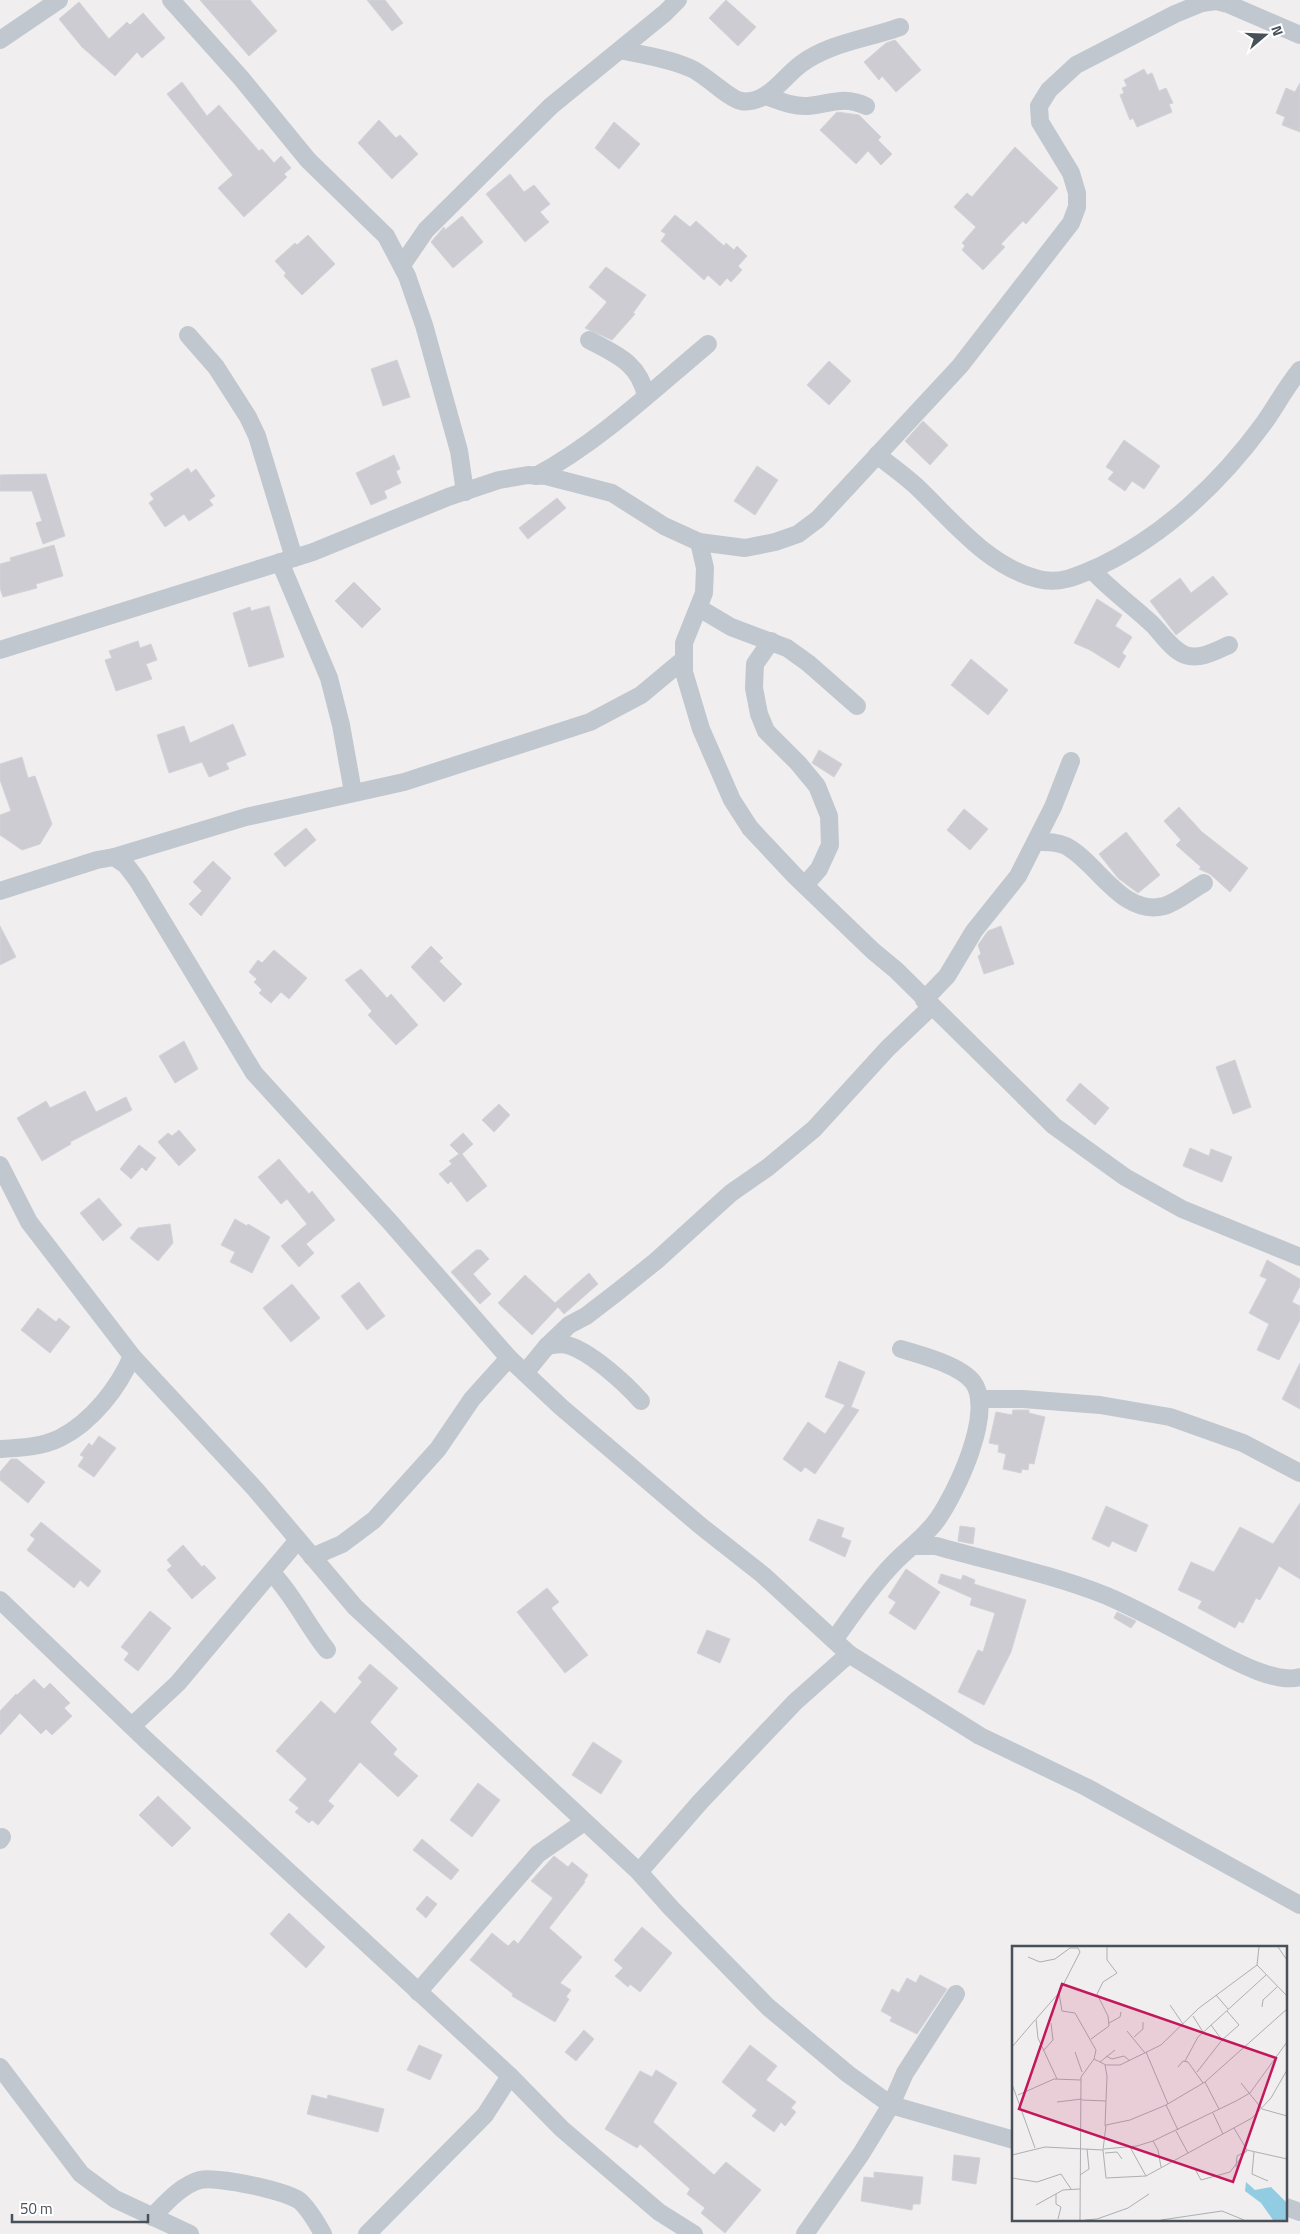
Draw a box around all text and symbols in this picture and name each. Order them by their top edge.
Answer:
north arrow [1240,10,1290,60]
text: N [1266,23,1289,39]
inset map [1012,1946,1288,2222]
scale bar [12,2192,149,2224]
text: 50 m [20,2197,53,2220]

